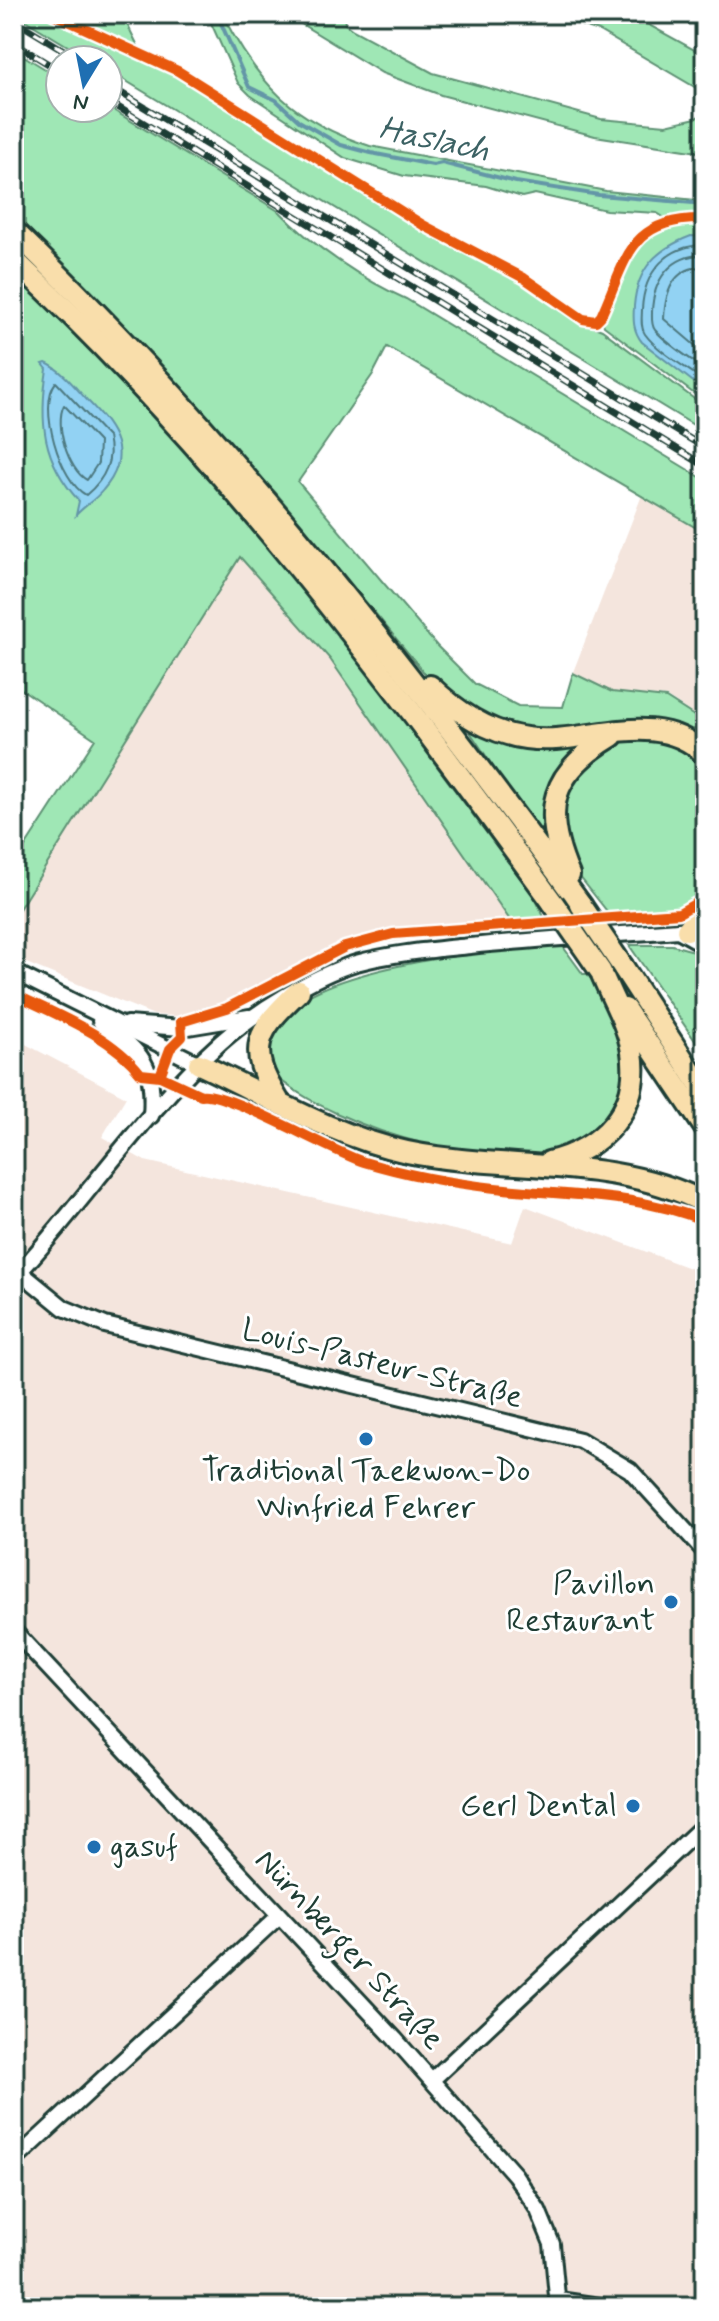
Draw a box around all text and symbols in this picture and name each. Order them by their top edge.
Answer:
north arrow [44,44,124,124]
text: N [71,87,91,117]
water label: Haslach [375,106,493,174]
street label: Louis-Pasteur-Straße [237,1309,527,1419]
marker: Traditional Taekwon-Do Winfried Fehrer [357,1430,375,1448]
place label: Traditional Taekwon-Do Winfried Fehrer [202,1450,530,1529]
place label: Pavillon Restaurant [506,1563,655,1642]
marker: Pavillon Restaurant [662,1593,680,1611]
place label: Gerl Dental [460,1785,617,1827]
marker: Gerl Dental [624,1797,642,1815]
place label: gasuf [110,1826,178,1868]
marker: gasuf [85,1838,103,1856]
street label: Nürnberger Straße [243,1840,453,2062]

